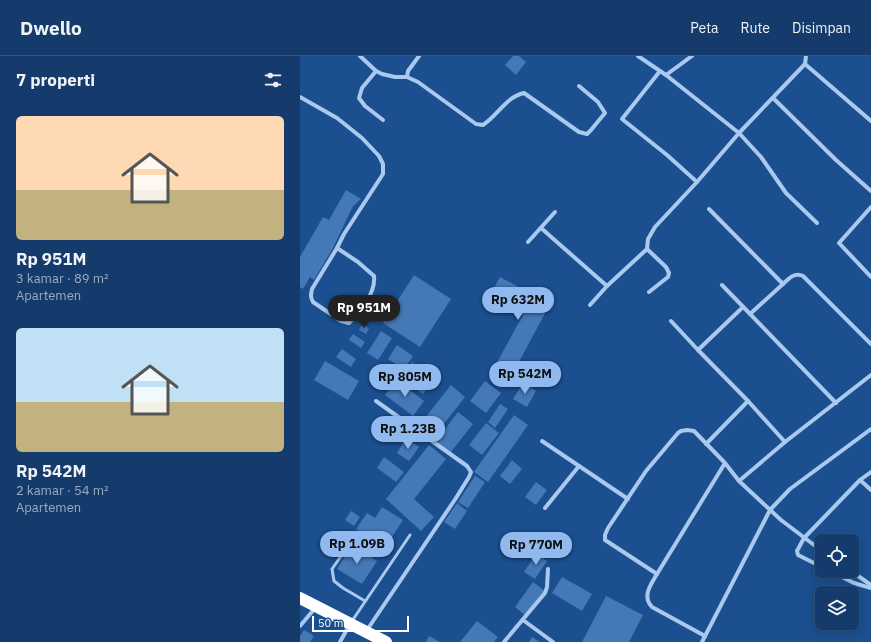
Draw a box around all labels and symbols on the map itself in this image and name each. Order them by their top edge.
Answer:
pin: Rp 632M [481,287,555,321]
pin: Rp 951M [327,295,401,329]
pin: Rp 542M [488,361,562,395]
pin: Rp 805M [368,364,442,398]
pin: Rp 1.23B [367,416,449,450]
pin: Rp 1.09B [316,531,398,565]
pin: Rp 770M [499,532,573,566]
scale bar [312,614,409,633]

